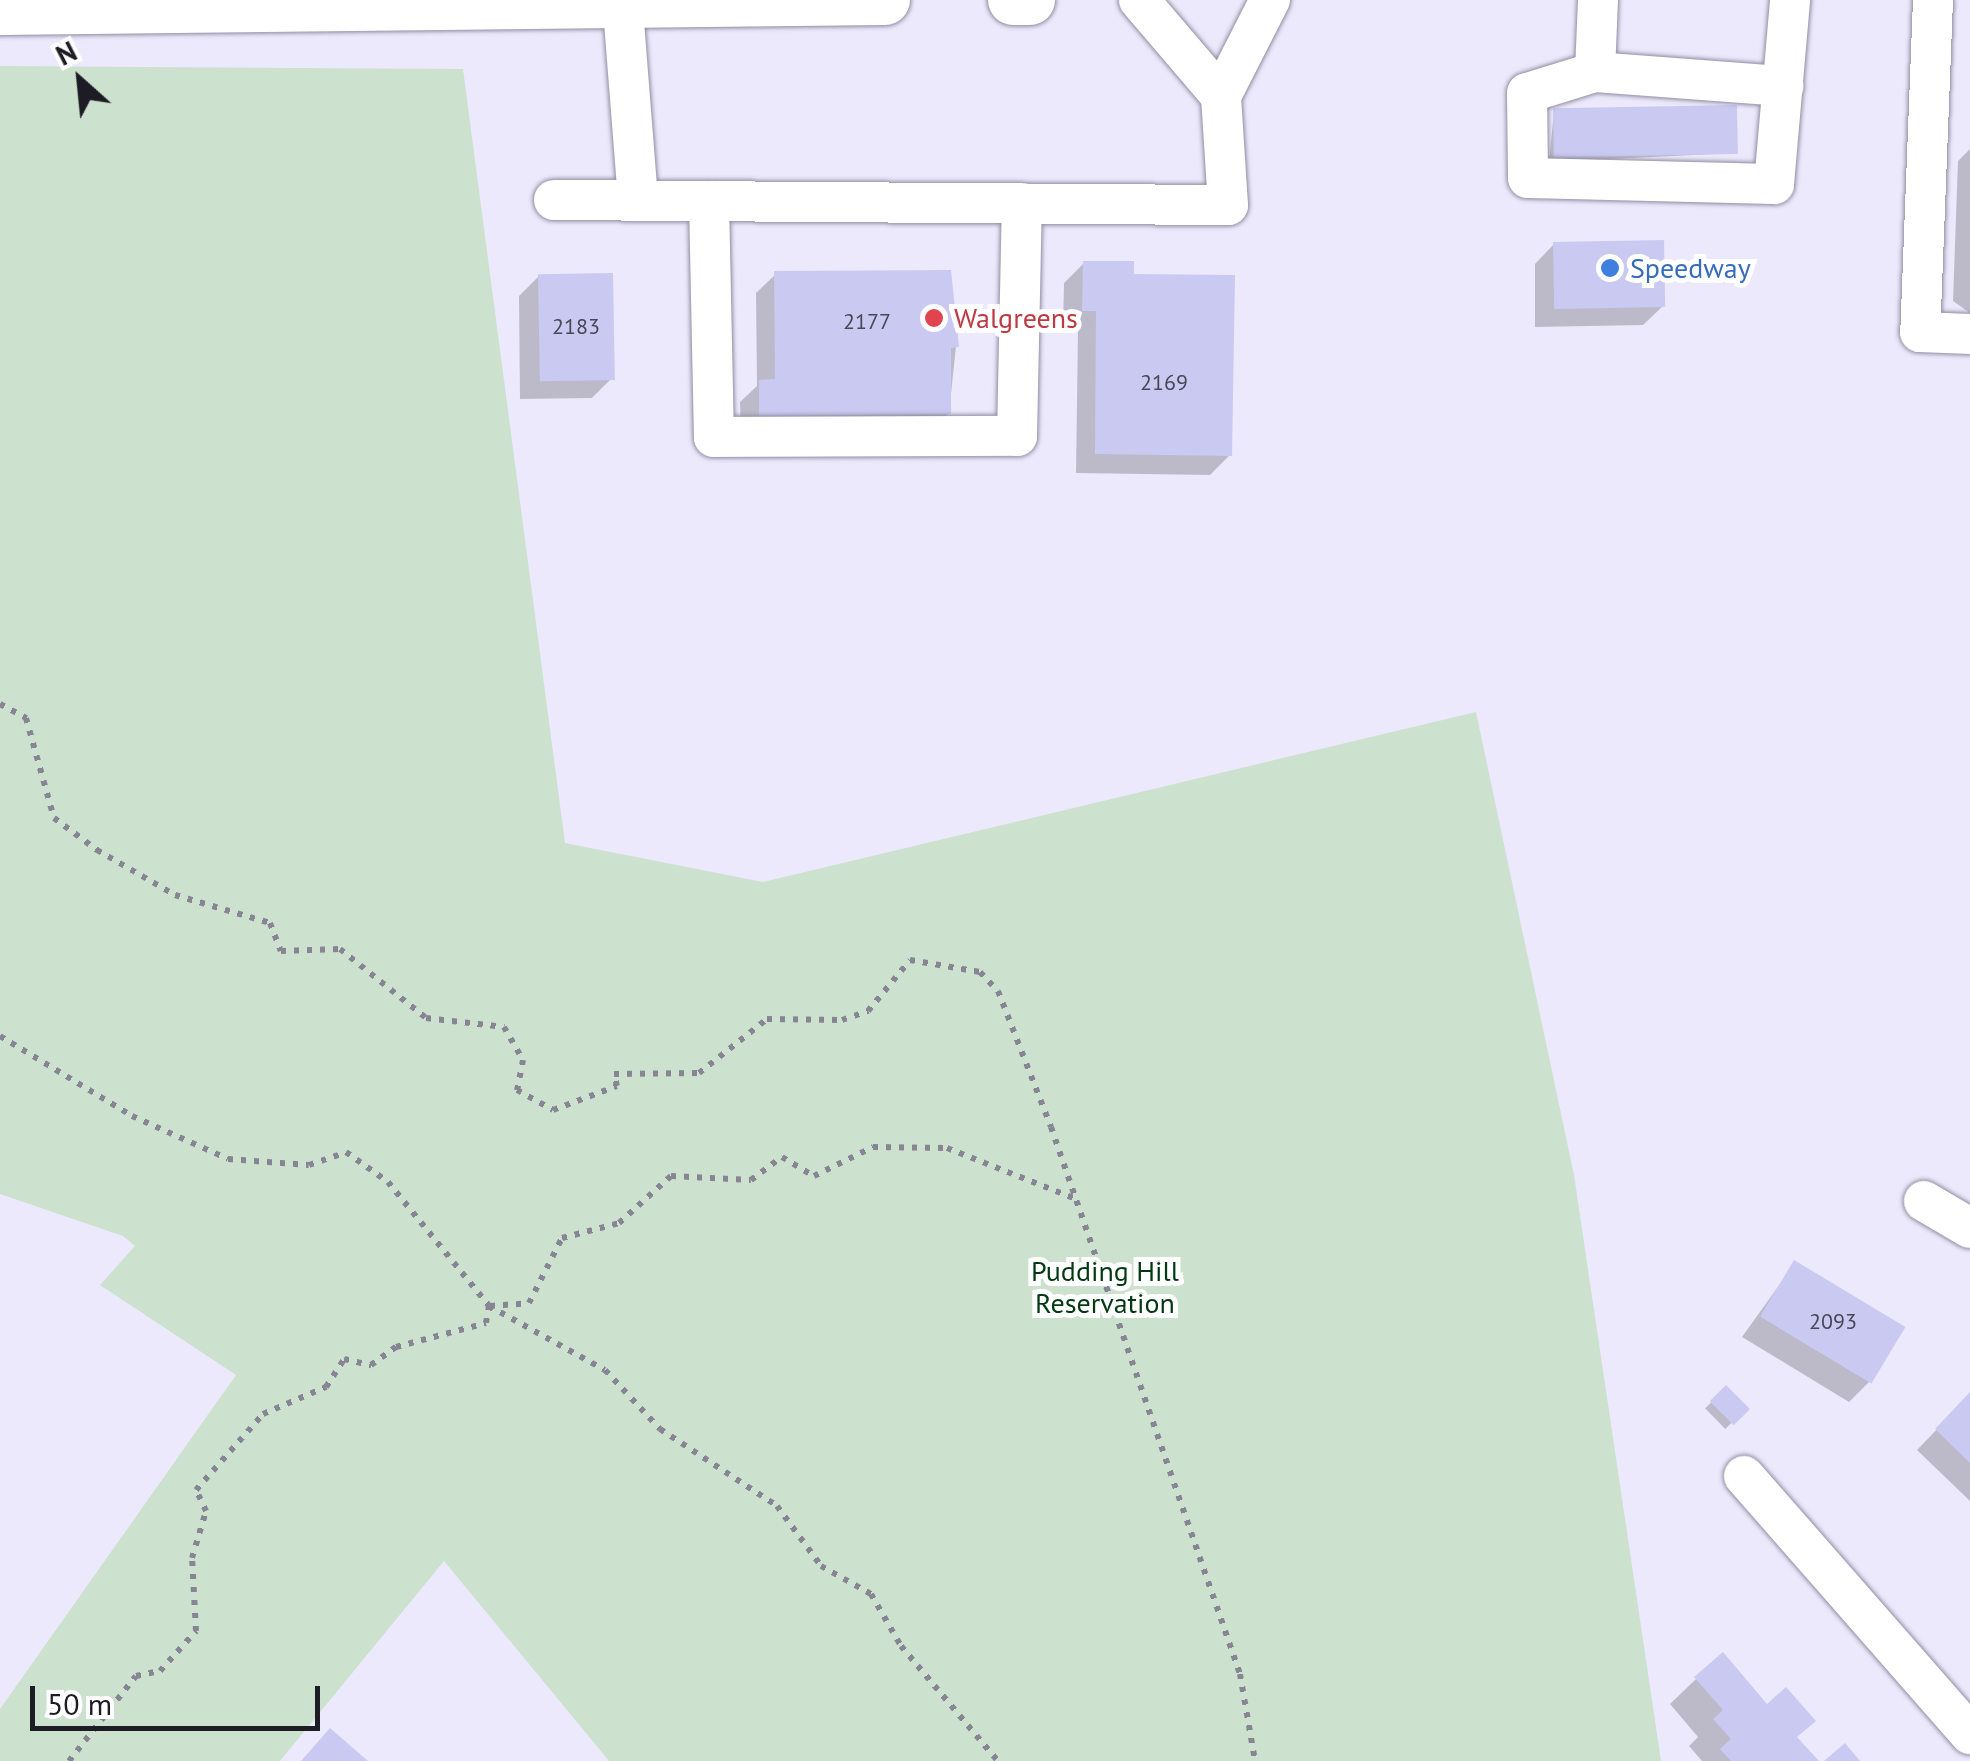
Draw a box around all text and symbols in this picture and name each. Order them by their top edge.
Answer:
north arrow [30,30,130,130]
text: N [50,32,83,73]
place label: Speedway [1630,251,1751,285]
marker: Speedway [1599,257,1621,279]
place label: Walgreens [954,301,1078,335]
marker: Walgreens [923,307,945,329]
house number: 2177 [843,309,891,335]
house number: 2183 [552,314,600,340]
house number: 2169 [1140,370,1188,396]
park label: Pudding Hill Reservation [1031,1254,1179,1320]
house number: 2093 [1809,1309,1857,1335]
scale bar [35,1666,325,1728]
text: 50 m [47,1684,112,1723]

